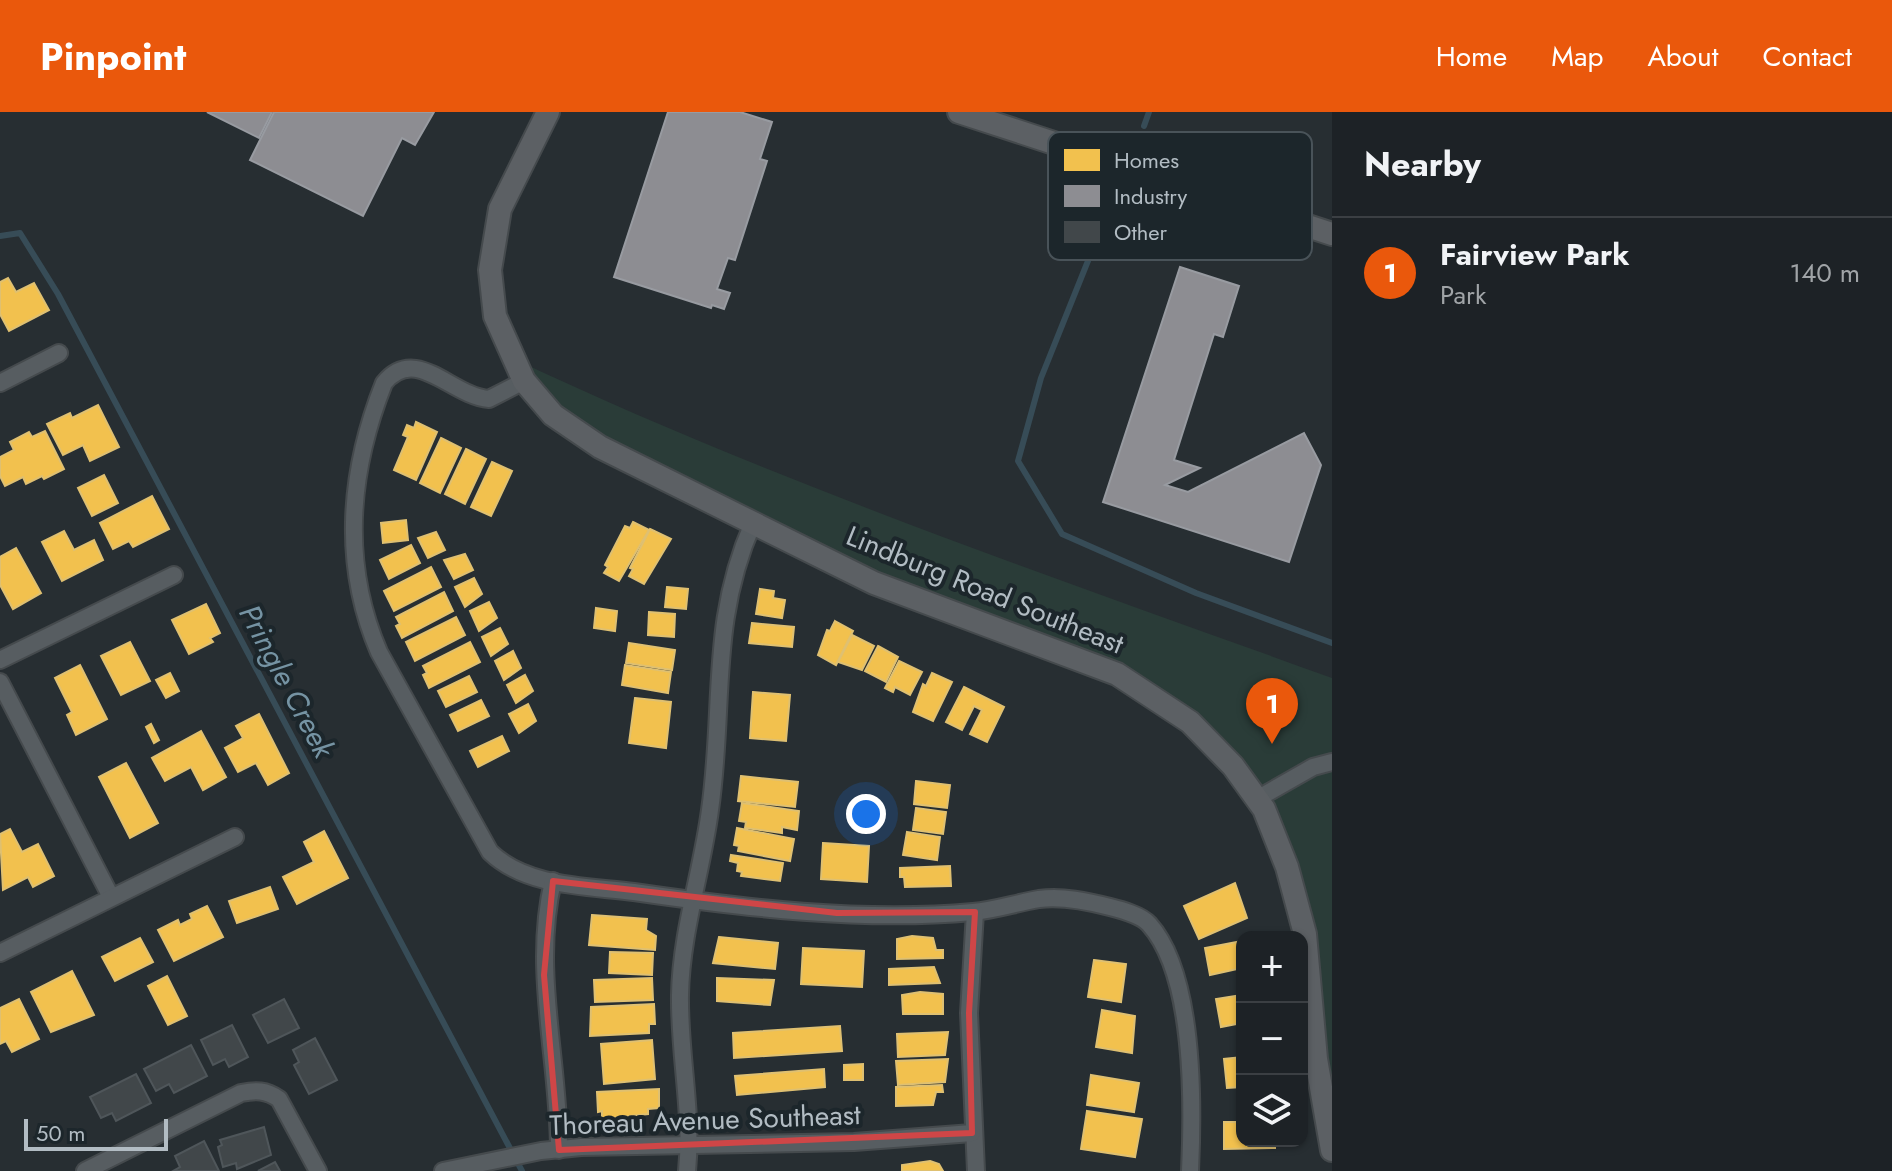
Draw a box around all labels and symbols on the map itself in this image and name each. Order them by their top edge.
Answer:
legend [1048,132,1312,260]
text: Homes [1114,144,1179,176]
text: Industry [1114,180,1187,212]
text: Other [1114,216,1168,248]
street label: Lindburg Road Southeast [840,516,1130,665]
water label: Pringle Creek [229,597,346,766]
pin: 1 [1246,678,1298,744]
your location [846,794,886,834]
street label: Thoreau Avenue Southeast [549,1094,862,1146]
scale bar [24,1115,168,1151]

